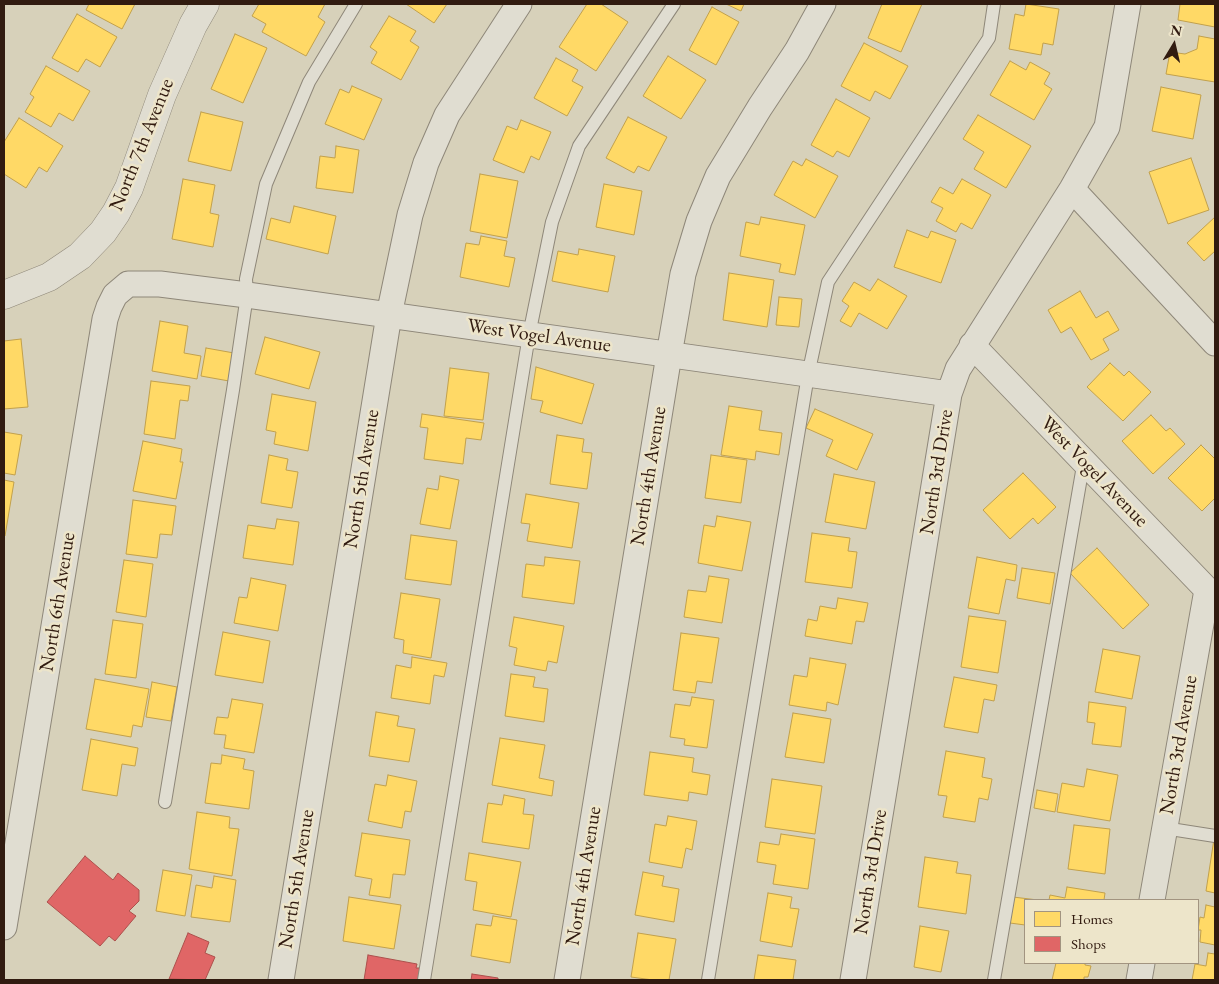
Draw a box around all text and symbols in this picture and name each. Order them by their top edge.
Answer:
north arrow [1149,20,1199,70]
text: N [1169,20,1183,40]
street label: North 7th Avenue [105,75,179,215]
street label: West Vogel Avenue [466,314,612,358]
street label: North 4th Avenue [626,405,672,547]
street label: North 5th Avenue [339,408,385,550]
street label: North 3rd Drive [915,408,959,536]
street label: West Vogel Avenue [1035,412,1153,532]
street label: North 6th Avenue [35,531,81,673]
street label: North 3rd Avenue [1155,674,1203,816]
street label: North 4th Avenue [561,805,607,947]
street label: North 5th Avenue [274,808,320,950]
street label: North 3rd Drive [849,808,893,936]
legend [1024,899,1199,964]
text: Homes [1071,909,1113,928]
text: Shops [1071,934,1106,953]

